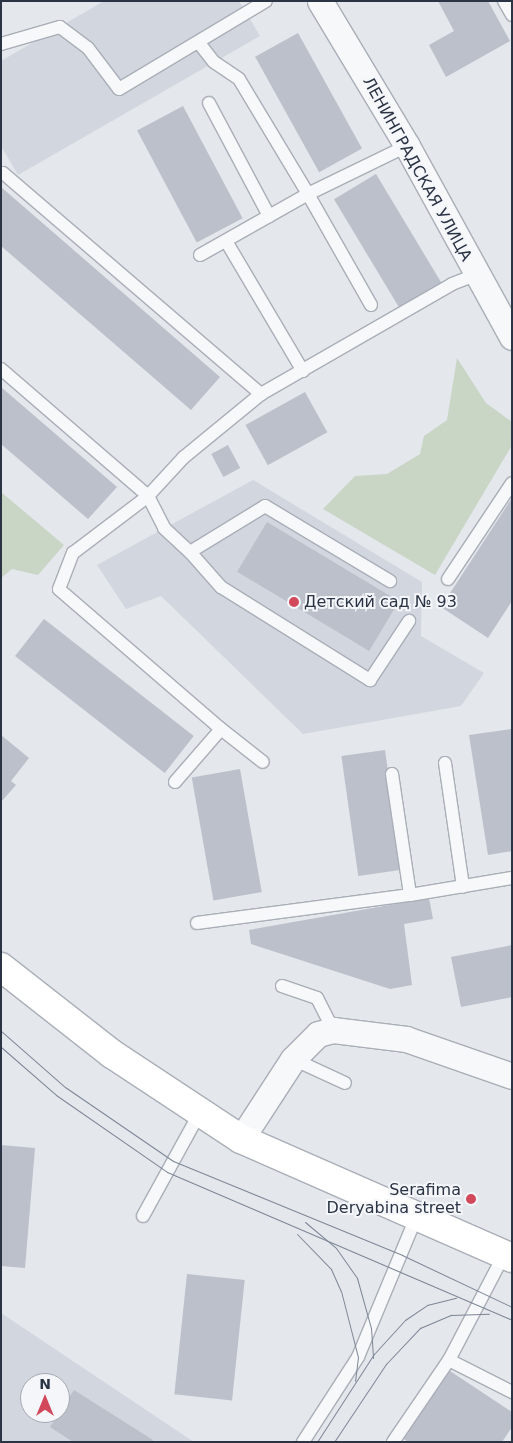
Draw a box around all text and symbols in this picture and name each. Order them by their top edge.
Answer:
street label: ЛЕНИНГРАДСКАЯ УЛИЦА [358,73,476,265]
place label: Детский сад № 93 [304,592,457,612]
marker: Детский сад № 93 [288,596,300,608]
place label: Serafima Deryabina street [327,1180,461,1218]
marker: Serafima Deryabina street [465,1193,477,1205]
north arrow [20,1373,70,1423]
text: N [39,1376,51,1392]

